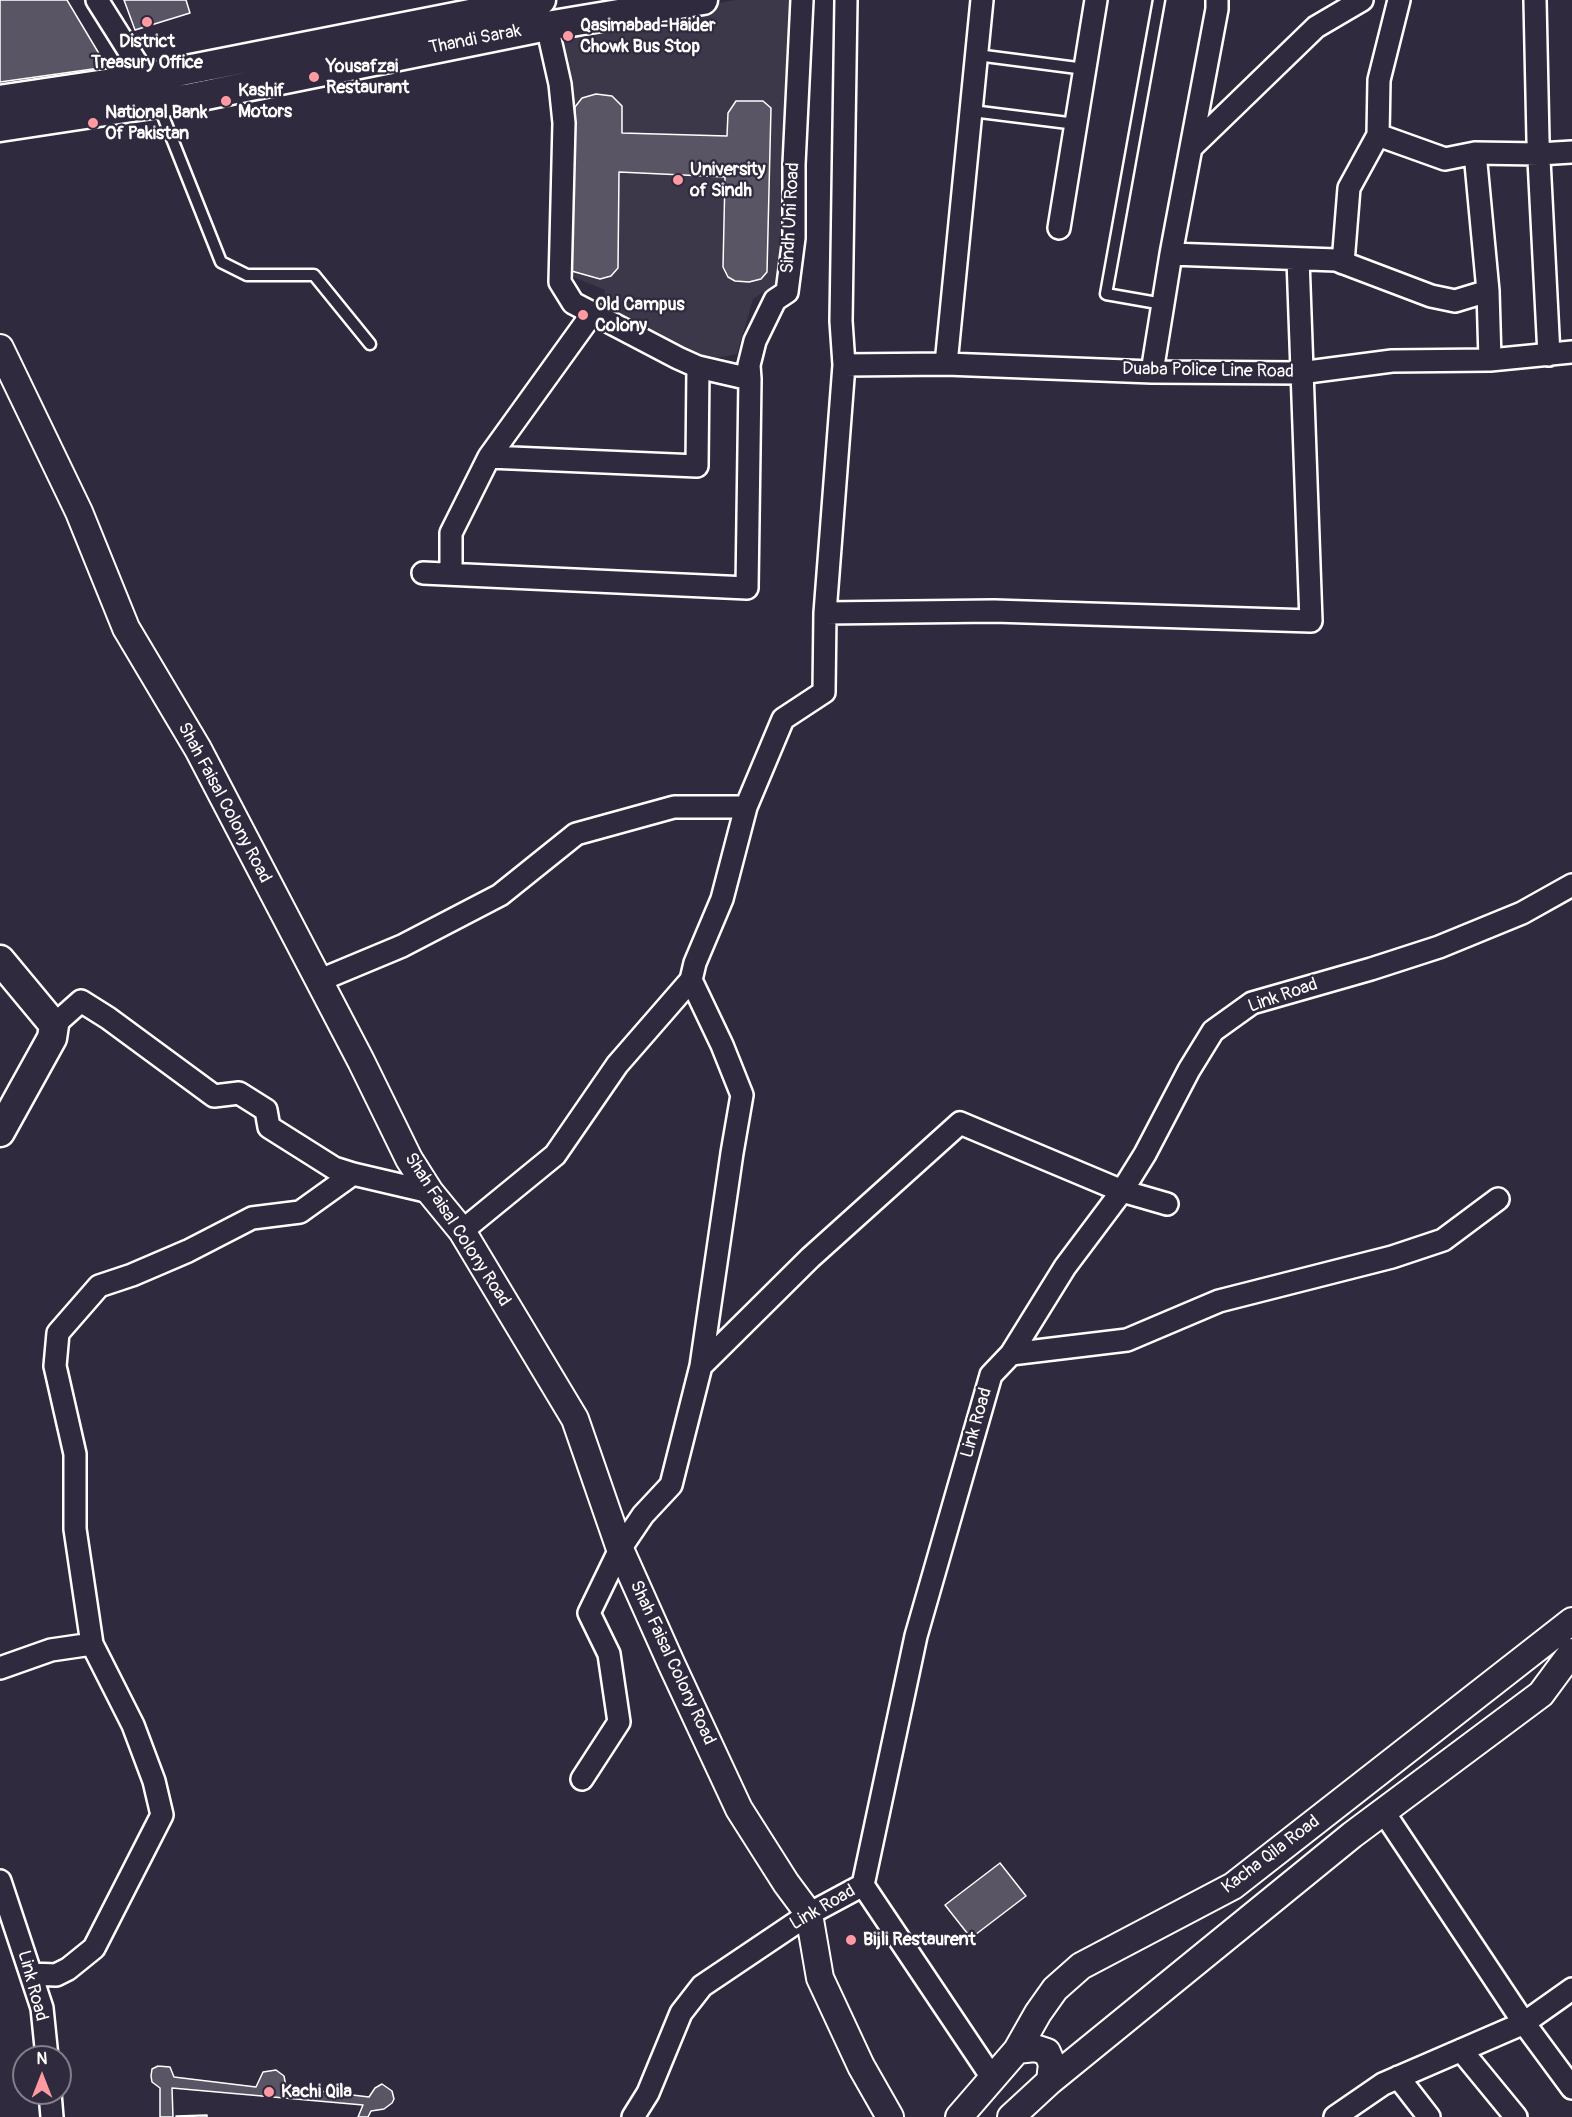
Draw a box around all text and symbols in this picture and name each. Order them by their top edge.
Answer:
marker: District Treasury Office [140,15,154,29]
place label: Qasimabad-Haider Chowk Bus Stop [580,15,716,57]
street label: Thandi Sarak [427,20,523,60]
marker: Qasimabad-Haider Chowk Bus Stop [561,29,575,43]
place label: District Treasury Office [91,31,203,74]
place label: Yousafzai Restaurant [326,56,409,98]
marker: Yousafzai Restaurant [307,70,321,84]
place label: Kashif Motors [238,80,292,122]
marker: Kashif Motors [219,94,233,108]
place label: National Bank Of Pakistan [105,102,207,144]
marker: National Bank Of Pakistan [86,116,100,130]
place label: University of Sindh [690,159,765,201]
street label: Sindh Uni Road [777,162,805,274]
marker: University of Sindh [671,173,685,187]
place label: Old Campus Colony [595,294,684,336]
marker: Old Campus Colony [576,308,590,322]
street label: Duaba Police Line Road [1122,359,1294,383]
street label: Shah Faisal Colony Road [172,719,276,887]
street label: Link Road [1245,974,1321,1018]
street label: Shah Faisal Colony Road [399,1149,515,1311]
street label: Link Road [957,1385,997,1461]
street label: Shah Faisal Colony Road [624,1577,720,1749]
street label: Kacha Qila Road [1218,1811,1324,1899]
street label: Link Road [786,1881,860,1935]
place label: Bijli Restaurent [863,1929,976,1951]
marker: Bijli Restaurent [844,1933,858,1947]
street label: Link Road [12,1948,52,2024]
north arrow [12,2045,72,2105]
text: N [37,2049,47,2069]
place label: Kachi Qila [281,2081,352,2103]
marker: Kachi Qila [262,2085,276,2099]

